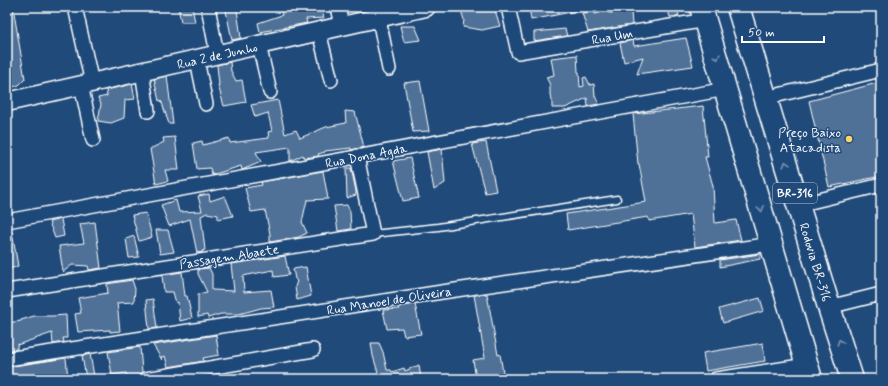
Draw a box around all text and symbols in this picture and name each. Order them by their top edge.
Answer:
scale bar [742,18,824,44]
street label: Rua Um [590,25,634,49]
text: 50 m [748,25,775,41]
street label: Rua 2 de Junho [176,39,260,74]
one-way arrow [712,54,721,61]
place label: Preço Baixo Atacadista [778,125,841,157]
marker: Preço Baixo Atacadista [844,134,854,144]
street label: Rua Dona Agda [324,140,409,173]
one-way arrow [782,161,791,168]
road number: BR-316 [773,183,817,203]
one-way arrow [756,205,765,212]
street label: Rodovia BR-316 [795,221,835,304]
street label: Passagem Abaete [178,241,280,274]
street label: Rua Manoel de Oliveira [326,283,453,320]
one-way arrow [837,339,845,346]

